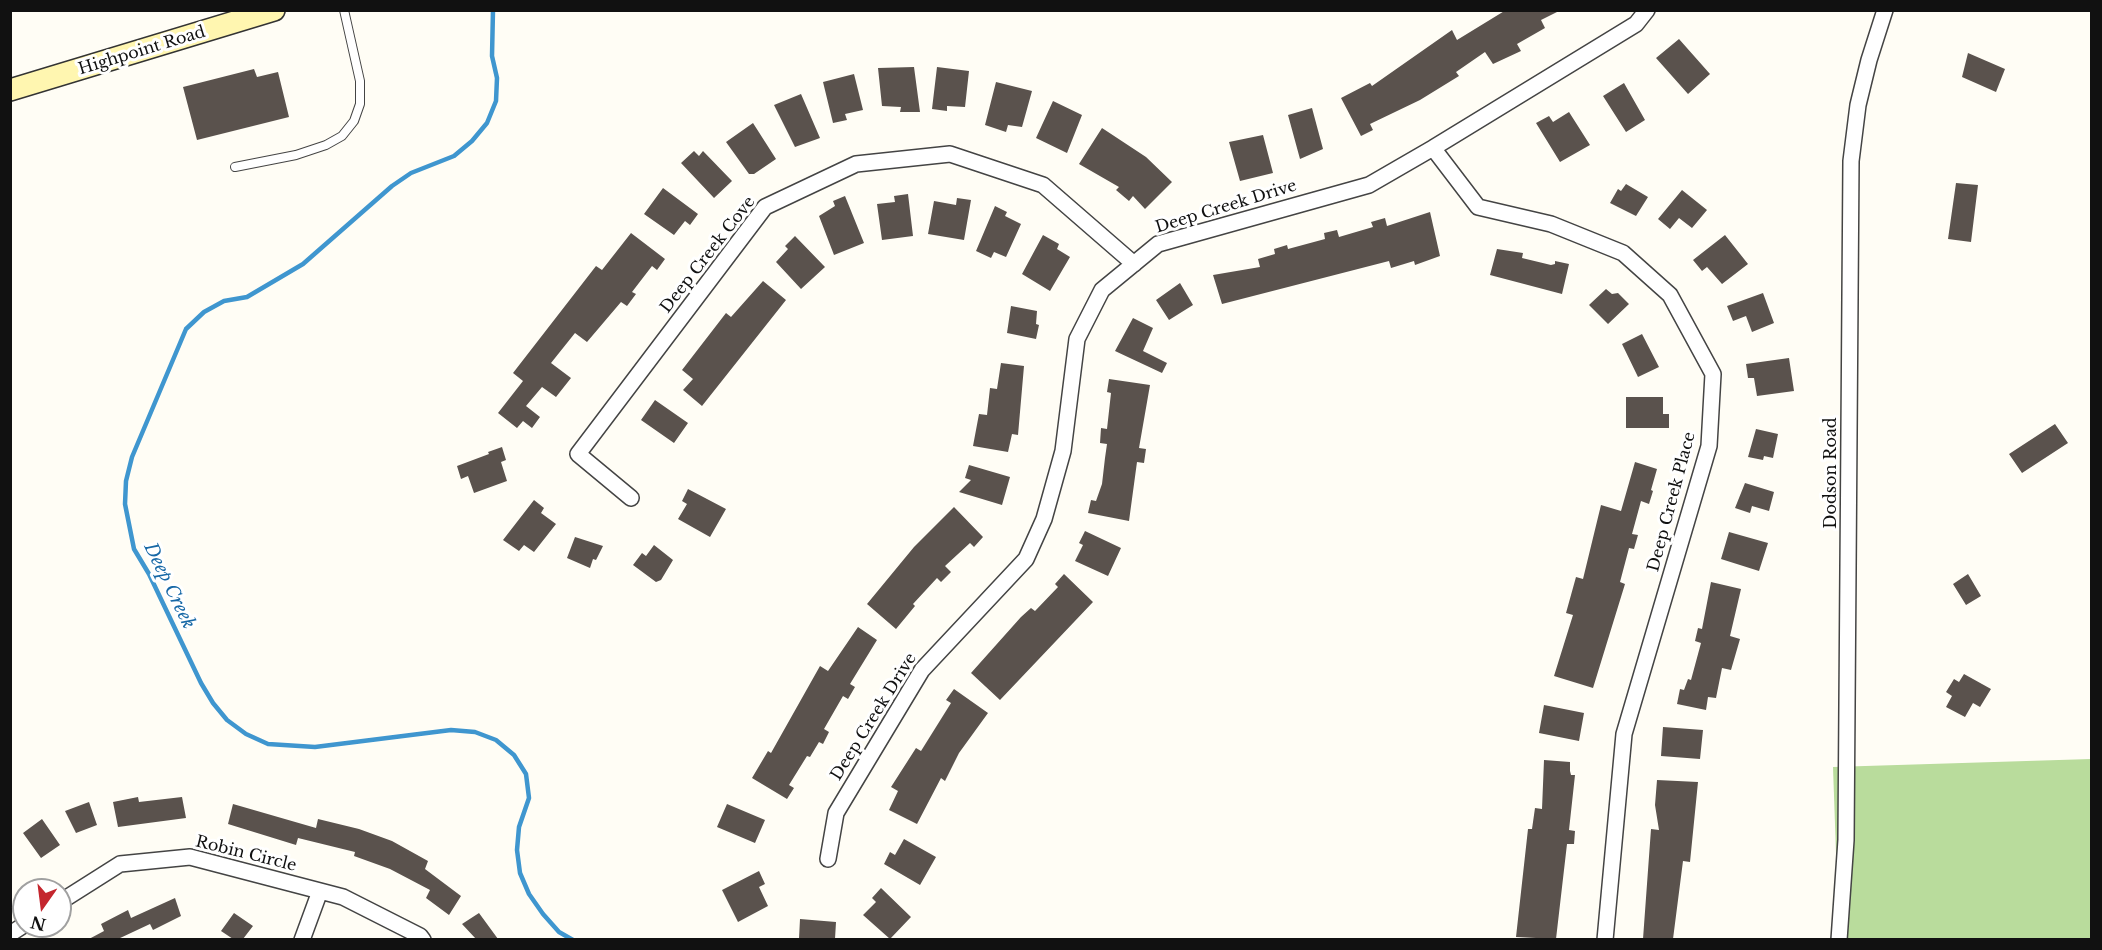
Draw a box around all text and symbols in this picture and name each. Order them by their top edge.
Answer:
street label: Highpoint Road [76,23,208,79]
street label: Deep Creek Drive [1153,176,1299,238]
street label: Deep Creek Cove [657,193,759,317]
street label: Dodson Road [1821,417,1841,529]
street label: Deep Creek Place [1644,430,1700,574]
water label: Deep Creek [139,539,199,633]
street label: Deep Creek Drive [827,650,921,784]
street label: Robin Circle [194,832,298,876]
north arrow [12,878,72,938]
text: N [28,912,48,935]

